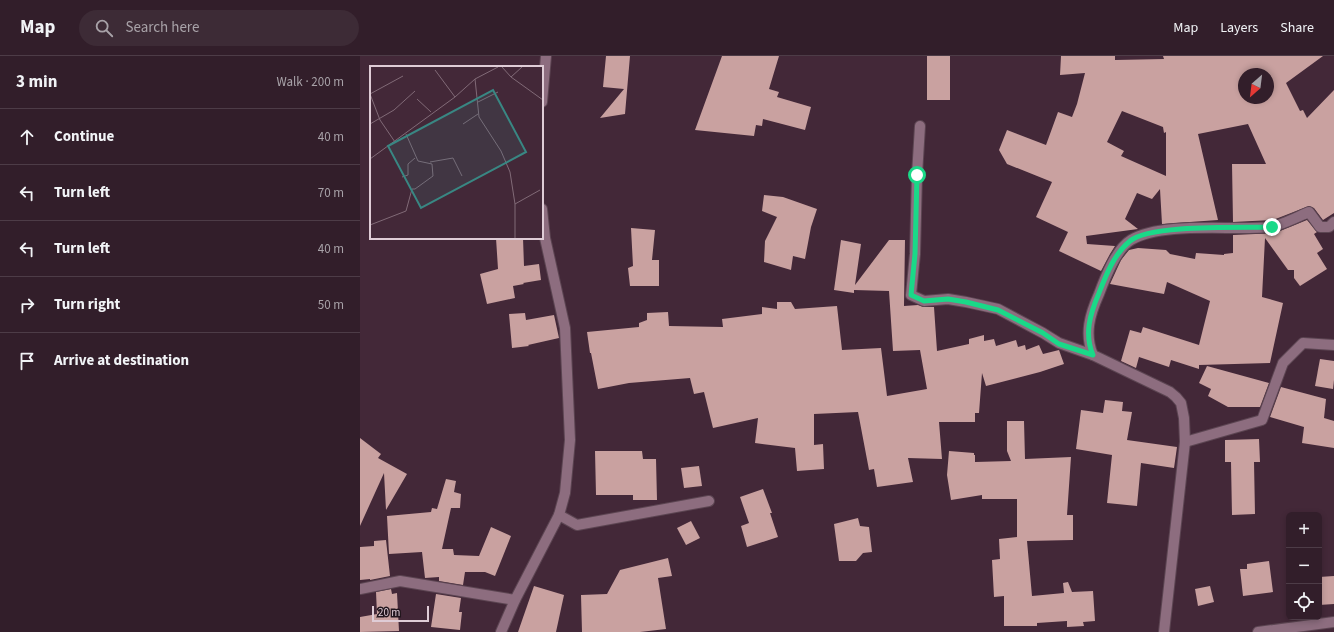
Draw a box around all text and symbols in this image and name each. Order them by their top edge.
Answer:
search box [79,10,359,46]
text: Map [20,14,55,41]
icon: search [93,17,115,39]
text: Search here [125,17,199,38]
text: Map [1173,18,1198,38]
text: Layers [1220,18,1258,38]
text: Share [1280,18,1314,38]
inset map [370,66,543,239]
north arrow [1238,68,1274,104]
text: 3 min [16,70,57,94]
text: Walk · 200 m [276,73,344,91]
icon: ahead [16,126,38,148]
text: Continue [54,126,114,147]
text: 40 m [318,128,344,146]
route start [908,166,926,184]
icon: left [16,182,38,204]
text: Turn left [54,182,110,203]
text: 70 m [318,184,344,202]
route end [1263,218,1281,236]
icon: left [16,238,38,260]
text: Turn left [54,238,110,259]
text: 40 m [318,240,344,258]
icon: right [16,294,38,316]
text: Turn right [54,294,120,315]
text: 50 m [318,296,344,314]
icon: arrive [16,350,38,372]
text: Arrive at destination [54,350,189,371]
map controls [1286,512,1322,620]
button: + [1286,512,1322,548]
button: − [1286,548,1322,584]
button: locate [1286,584,1322,620]
scale bar [372,604,429,623]
text: 20 m [378,605,400,620]

